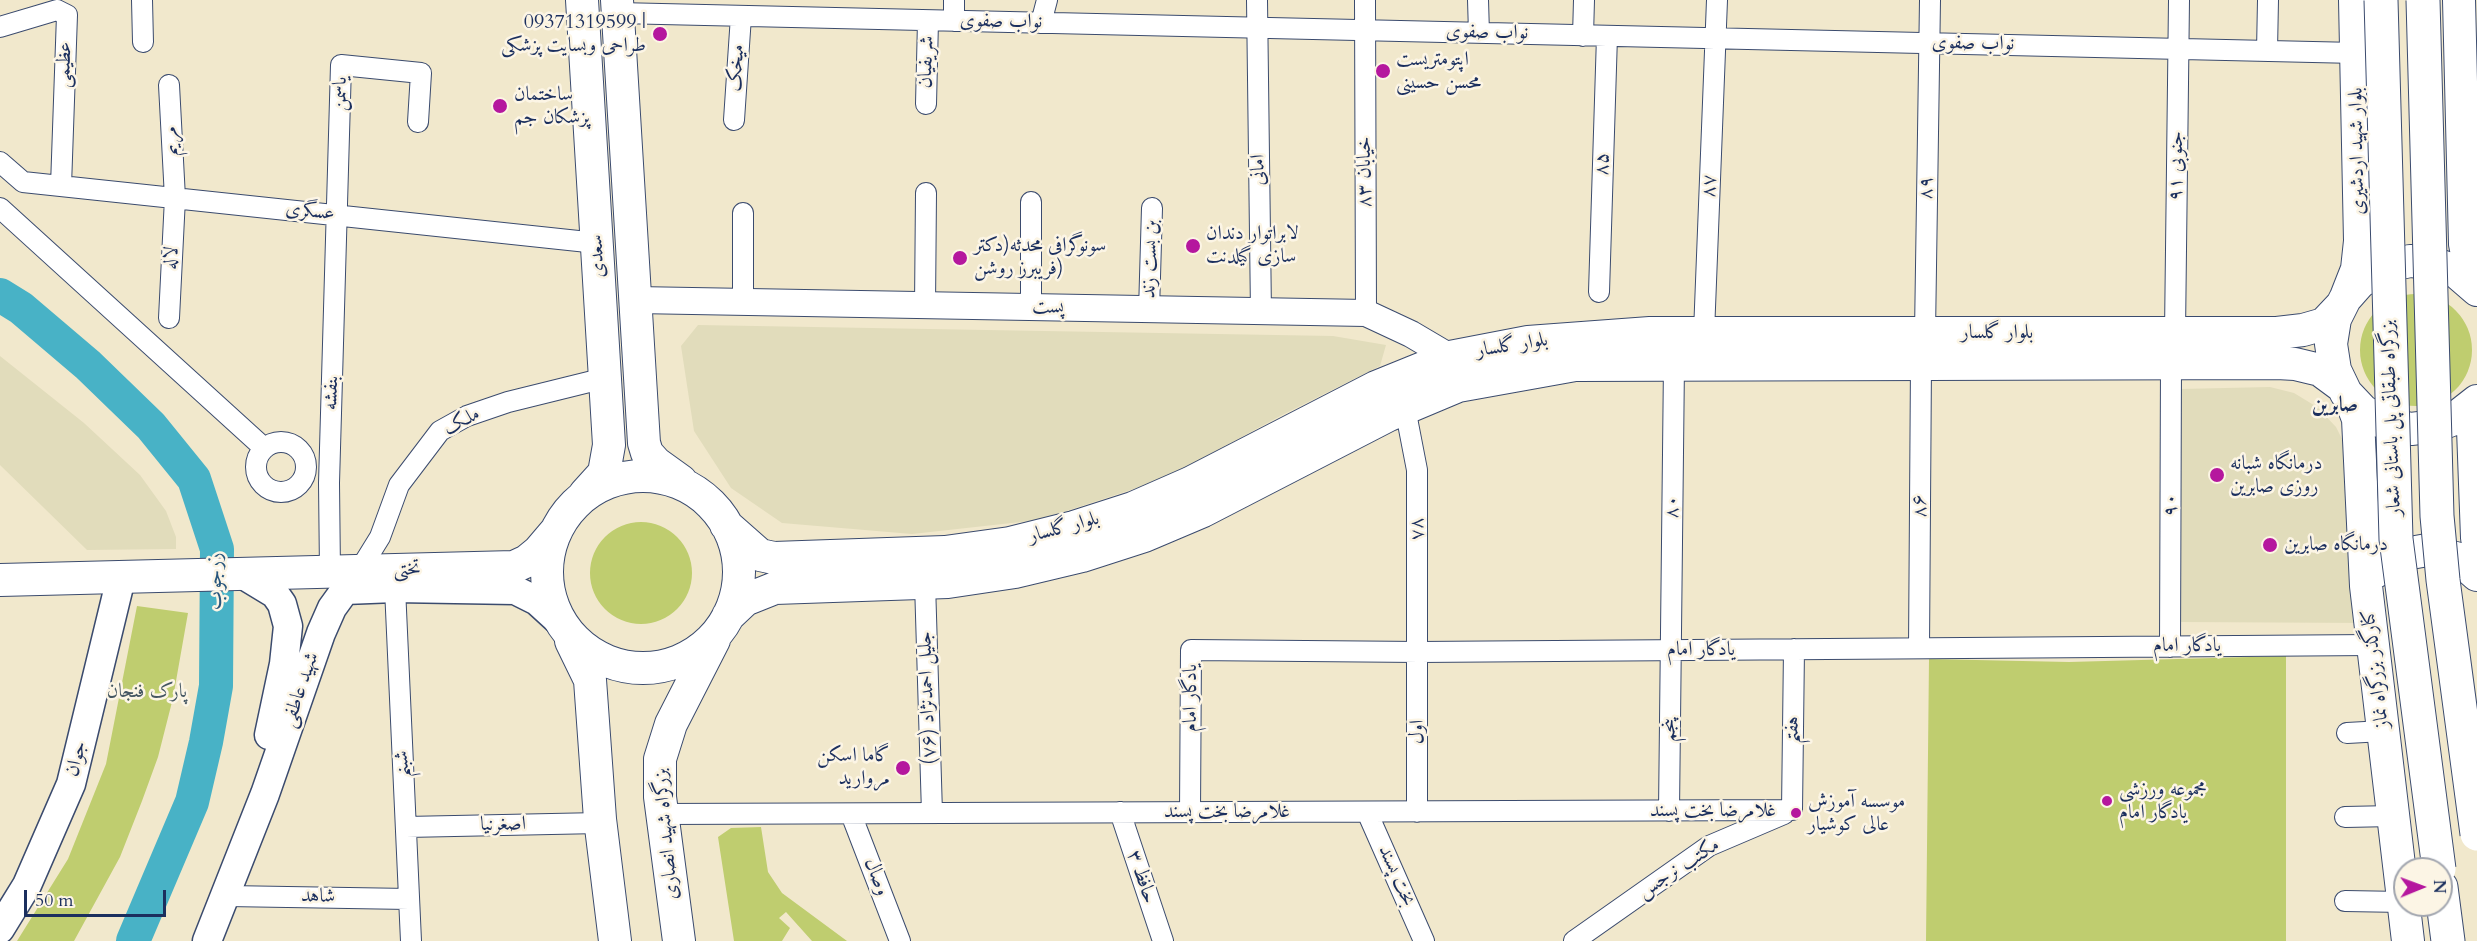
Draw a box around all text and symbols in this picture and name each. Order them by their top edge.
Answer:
street label: نواب صفوی [959,9,1043,35]
place label: 09371319599 | طراحی وبسایت پزشکی [501,11,646,58]
street label: نواب صفوی [1445,20,1529,46]
marker: 09371319599 | طراحی وبسایت پزشکی [651,25,669,43]
street label: نواب صفوی [1931,31,2015,57]
street label: شریفیان [914,35,940,89]
street label: عظیمی [52,41,78,89]
street label: میخک [723,43,751,93]
place label: اپتومتریست محسن حسینی [1396,48,1481,95]
marker: اپتومتریست محسن حسینی [1374,62,1392,80]
street label: یاسمن [329,76,353,112]
place label: ساختمان پزشکان جم [514,83,590,130]
street label: بلوار شهید اردشیری [2345,87,2371,215]
marker: ساختمان پزشکان جم [491,97,509,115]
street label: مریم [159,125,185,157]
street label: ۹۱ جنوبی [2164,131,2190,201]
street label: خیابان ۸۳ [1353,136,1377,208]
street label: ۸۵ [1591,152,1615,176]
street label: امانی [1247,154,1271,186]
street label: ۸۷ [1698,174,1722,198]
street label: ۸۹ [1915,176,1939,200]
street label: عسگری [284,197,336,227]
street label: بن بست زند [1138,219,1164,299]
place label: لابراتوار دندان سازی گیلدنت [1206,222,1299,269]
street label: سعدی [585,234,611,278]
place label: سونوگرافی محدثه(دکتر فریبرز روشن) [974,234,1106,281]
marker: لابراتوار دندان سازی گیلدنت [1184,237,1202,255]
street label: لاله [159,246,185,270]
marker: سونوگرافی محدثه(دکتر فریبرز روشن) [951,249,969,267]
street label: پست [1032,296,1064,320]
street label: بزرگراه طبقاتی پل باستانی شعار [2377,319,2407,517]
street label: بلوار گلسار [1961,321,2033,345]
street label: بلوار گلسار [1474,328,1550,364]
street label: بنفشه [319,375,345,411]
district label: صابرین [2312,393,2358,419]
street label: ملک [440,402,484,442]
place label: درمانگاه شبانه روزی صابرین [2230,452,2322,499]
marker: درمانگاه شبانه روزی صابرین [2208,466,2226,484]
street label: ۹۰ [2159,493,2183,517]
street label: ۸۶ [1908,494,1932,518]
street label: ۸۰ [1661,495,1685,519]
street label: بلوار گلسار [1026,507,1102,549]
street label: ۷۸ [1406,517,1430,541]
place label: درمانگاه صابرین [2284,533,2388,557]
marker: درمانگاه صابرین [2261,536,2279,554]
water label: زرجوب [203,552,229,610]
street label: تختی [393,558,421,582]
street label: کنارگذر بزرگراه نماز [2357,608,2395,730]
street label: جلیل احمدنژاد (۷۶) [914,631,942,765]
street label: یادگار امام [2153,634,2221,658]
street label: یادگار امام [1667,638,1735,662]
street label: شهید عاطفی [277,649,325,731]
street label: یادگار امام [1179,664,1203,732]
park label: پارک فنجان [107,680,187,704]
street label: هفتم [1781,716,1805,744]
street label: پنجم [1658,718,1682,742]
street label: اول [1406,720,1430,744]
street label: جوان [61,739,93,779]
place label: گاما اسکن مروارید [817,744,890,791]
street label: شبنم [390,750,416,778]
marker: گاما اسکن مروارید [894,759,912,777]
street label: بزرگراه شهید انصاری [649,767,685,901]
place label: مجموعه ورزشی یادگار امام [2119,778,2207,825]
place label: موسسه آموزش عالی کوشیار [1808,790,1905,837]
marker: مجموعه ورزشی یادگار امام [2100,794,2114,808]
street label: غلامرضا بخت پسند [1650,799,1776,823]
street label: غلامرضا بخت پسند [1164,800,1290,824]
marker: موسسه آموزش عالی کوشیار [1789,806,1803,820]
street label: اصغرنیا [480,813,526,837]
street label: مکتب نرجس [1633,834,1725,904]
street label: بخت پسند [1372,842,1420,910]
street label: حافظ ۳ [1121,847,1161,907]
street label: وصال [858,855,894,899]
north arrow [2393,857,2453,917]
scale bar [27,878,170,916]
text: N [2428,880,2450,894]
street label: شاهد [301,885,335,909]
text: 50 m [35,888,74,913]

